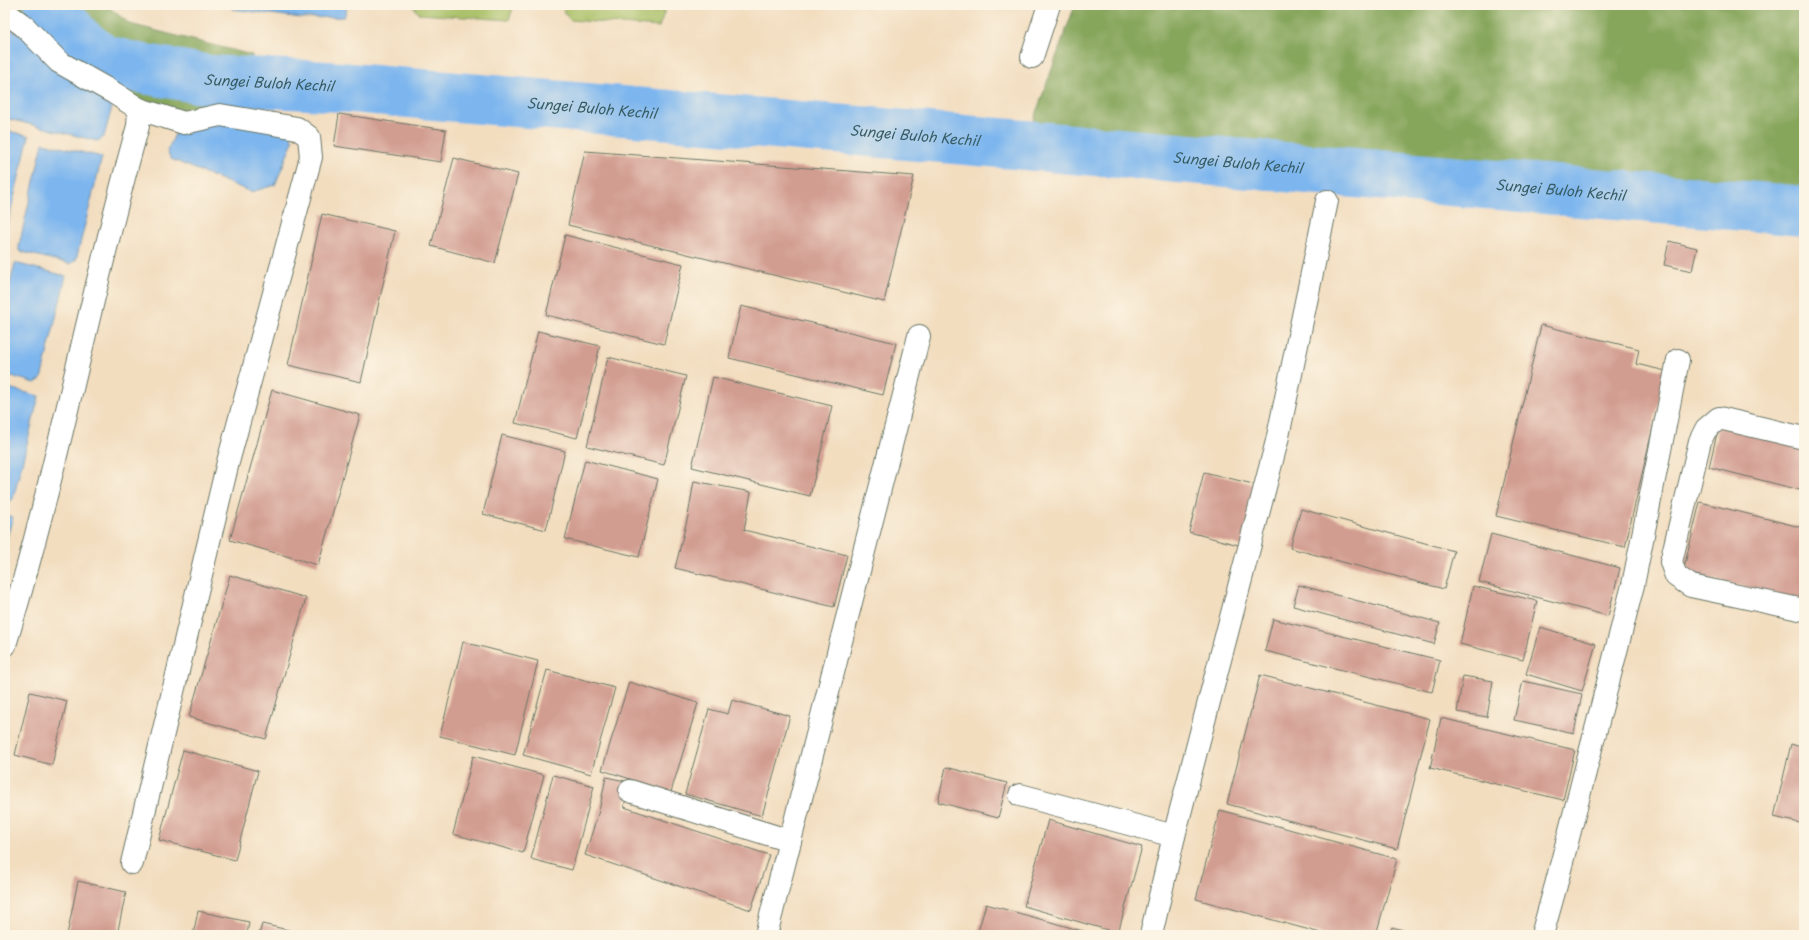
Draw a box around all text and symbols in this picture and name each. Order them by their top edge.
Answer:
water label: Sungei Buloh Kechil [202,68,337,97]
water label: Sungei Buloh Kechil [526,92,660,124]
water label: Sungei Buloh Kechil [849,119,982,151]
water label: Sungei Buloh Kechil [1172,147,1305,179]
water label: Sungei Buloh Kechil [1494,174,1628,206]

